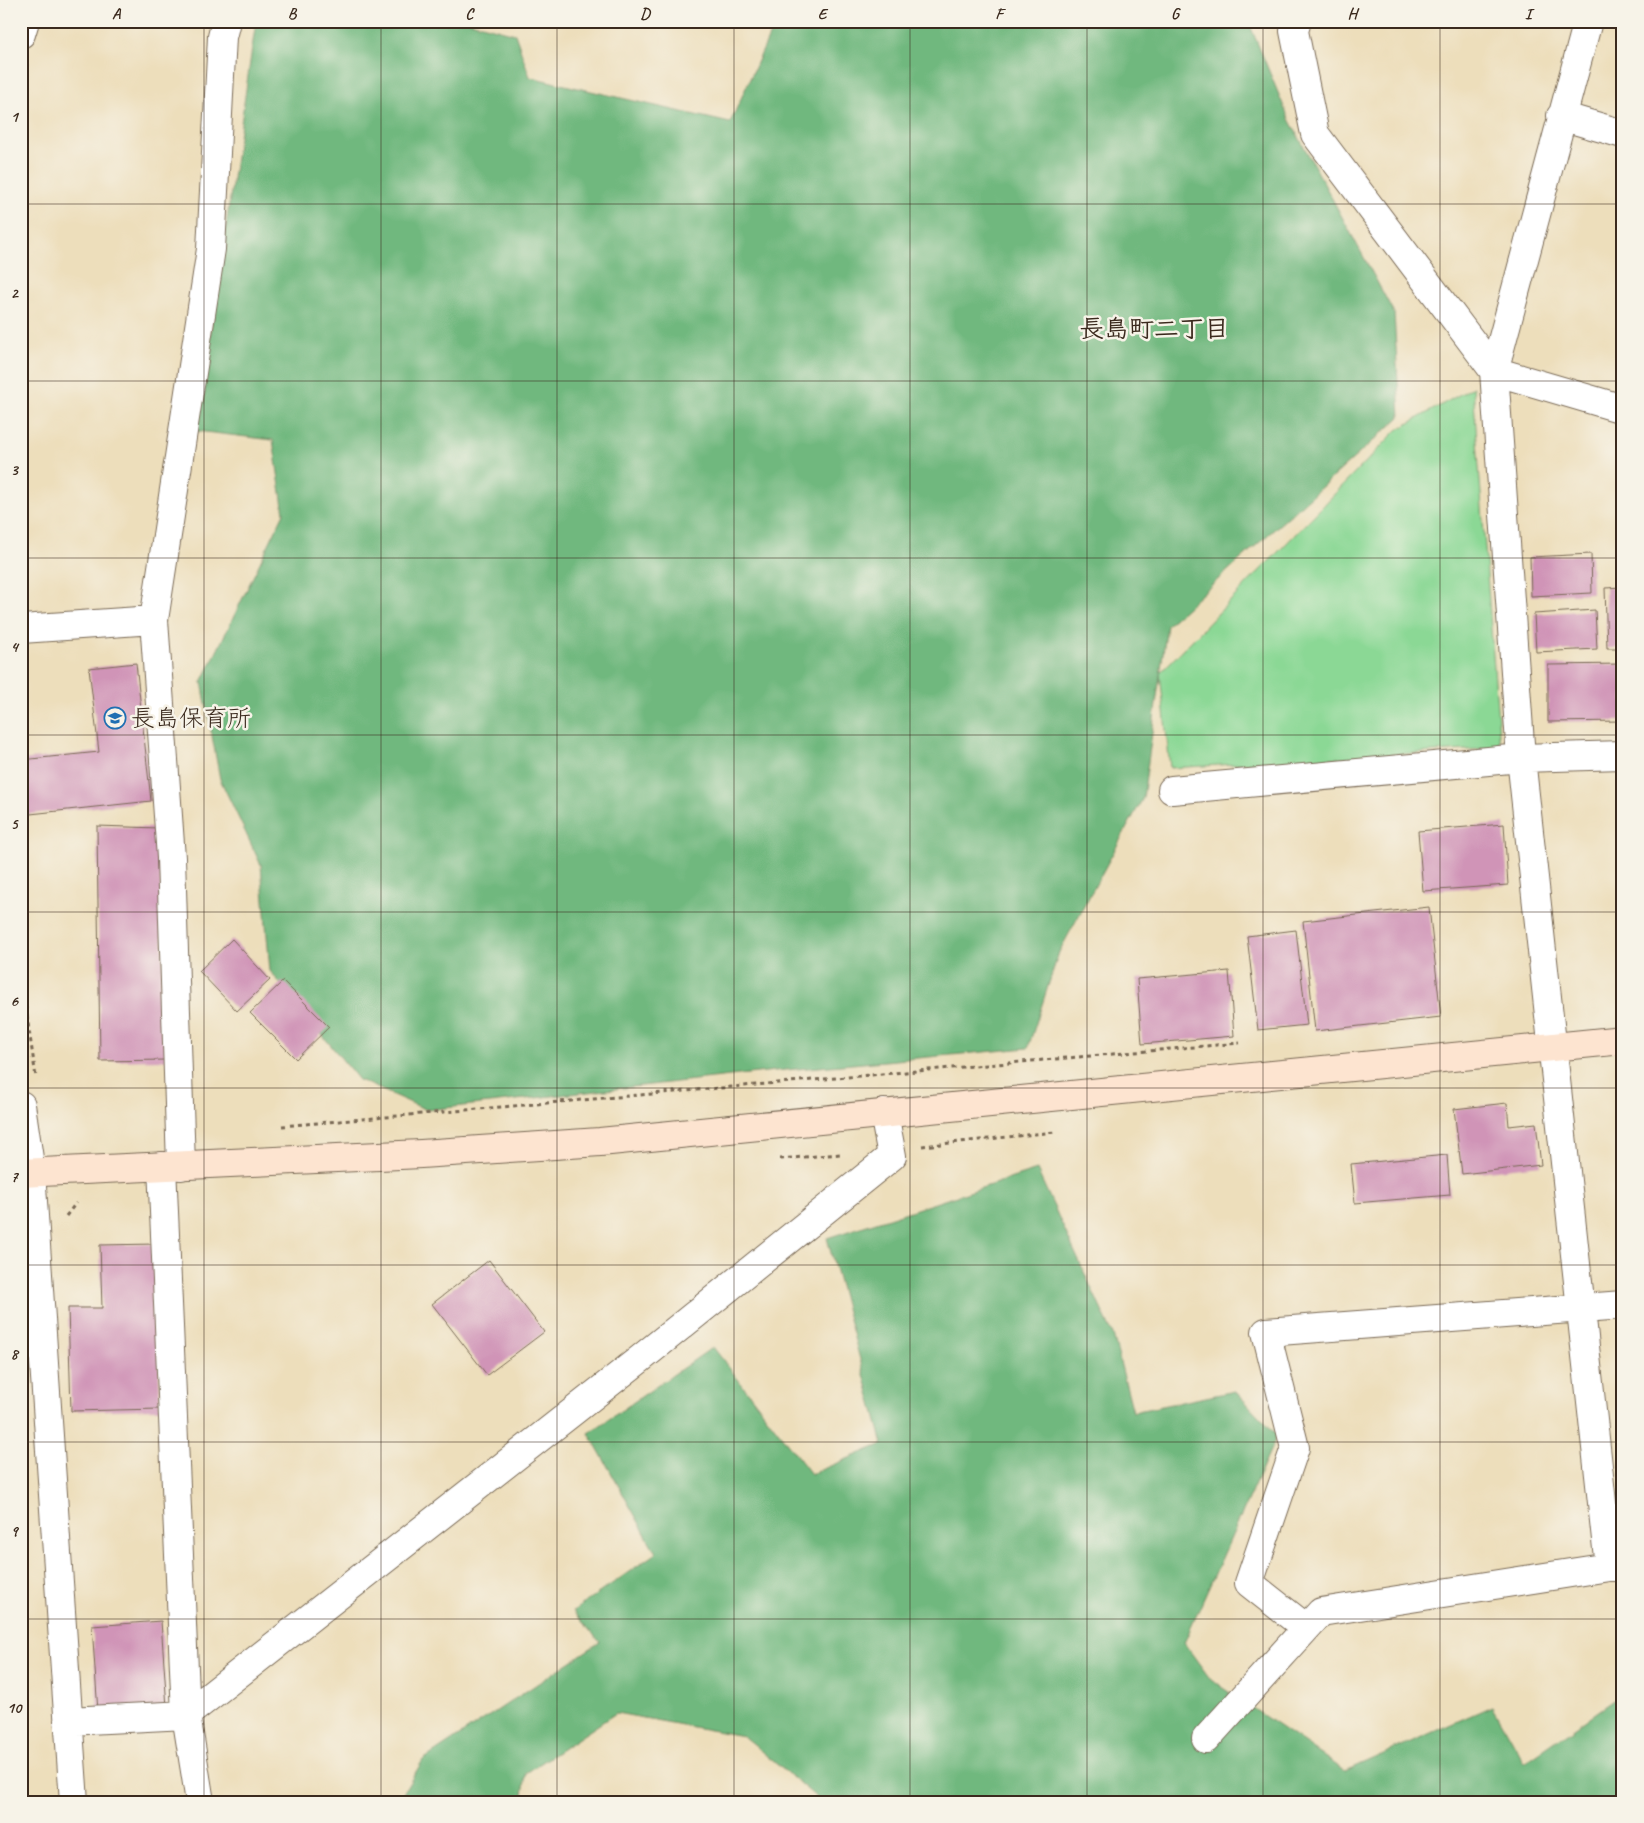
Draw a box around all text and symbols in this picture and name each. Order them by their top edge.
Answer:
text: A [112,4,122,24]
text: B [288,4,298,24]
text: C [465,4,475,24]
text: D [640,4,651,24]
text: E [818,4,829,24]
text: F [995,4,1006,24]
text: G [1171,4,1181,24]
text: H [1347,4,1359,24]
text: I [1525,4,1535,24]
text: 1 [10,107,19,127]
text: 2 [10,283,19,303]
district label: 長島町二丁目 [1079,313,1229,345]
text: 3 [10,460,19,480]
text: 4 [10,637,19,657]
place label: 長島保育所 [131,703,251,733]
school or university icon: 長島保育所 [103,706,127,730]
text: 5 [11,814,20,834]
text: 6 [10,991,19,1011]
text: 7 [10,1167,19,1187]
text: 8 [10,1344,19,1364]
text: 9 [10,1521,19,1541]
text: 10 [7,1698,23,1718]

